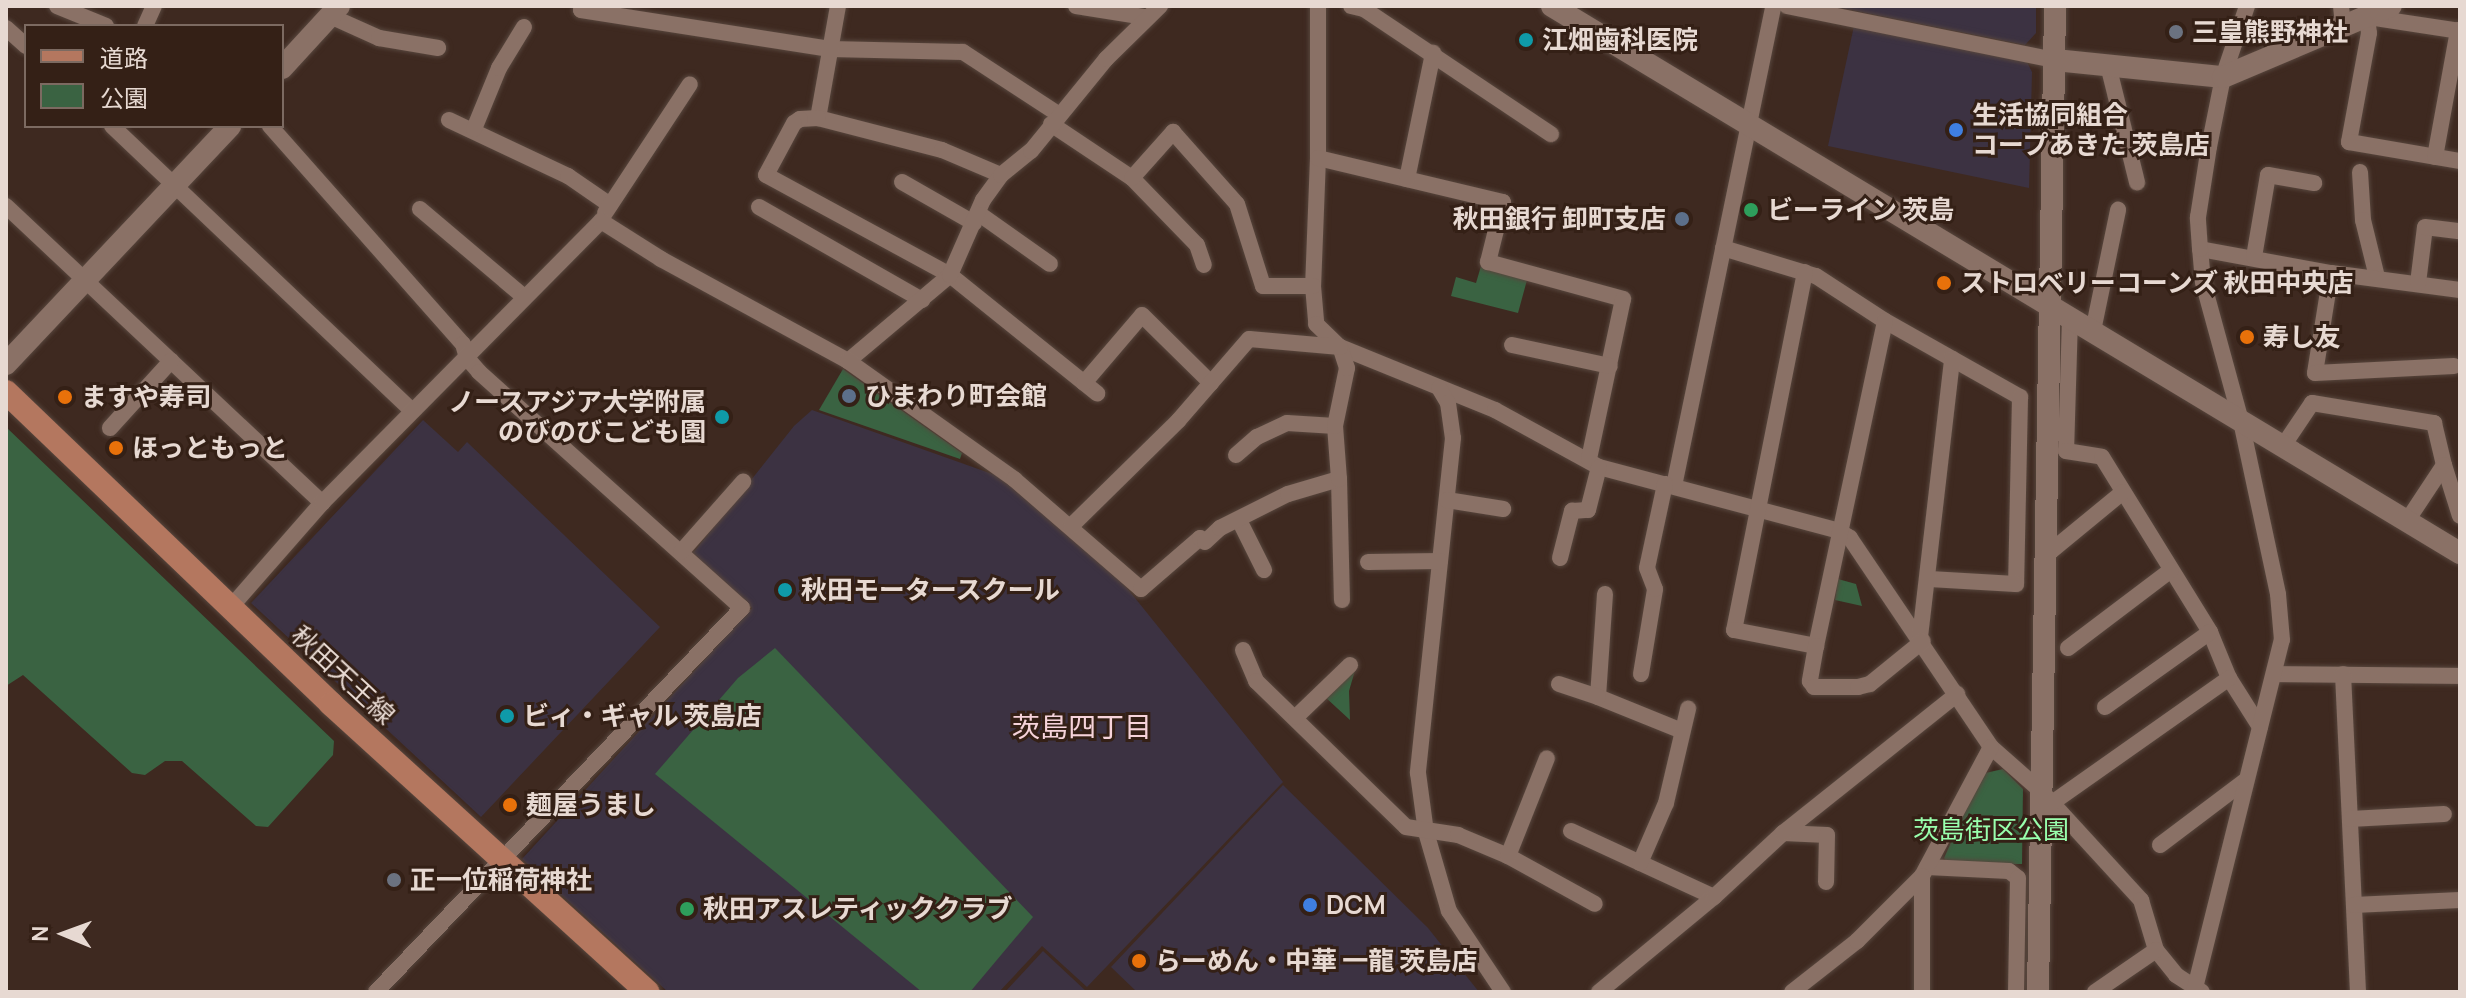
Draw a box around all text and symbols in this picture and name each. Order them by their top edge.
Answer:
place label: 三皇熊野神社 [2192,16,2348,48]
marker: 三皇熊野神社 [2167,23,2185,41]
legend [24,24,284,128]
place label: 江畑歯科医院 [1542,24,1698,56]
marker: 江畑歯科医院 [1517,31,1535,49]
text: 道路 [100,41,148,74]
text: 公園 [100,81,148,114]
place label: 生活協同組合 コープあきた 茨島店 [1972,99,2211,160]
marker: 生活協同組合 コープあきた 茨島店 [1947,121,1965,139]
place label: ビーライン 茨島 [1767,194,1954,226]
marker: ビーライン 茨島 [1742,201,1760,219]
place label: 秋田銀行 卸町支店 [1453,203,1666,235]
marker: 秋田銀行 卸町支店 [1673,210,1691,228]
place label: ストロベリーコーンズ 秋田中央店 [1960,267,2355,299]
marker: ストロベリーコーンズ 秋田中央店 [1935,274,1953,292]
place label: 寿し友 [2263,321,2341,353]
marker: 寿し友 [2238,328,2256,346]
place label: ひまわり町会館 [865,380,1047,412]
place label: ますや寿司 [81,381,211,413]
place label: ノースアジア大学附属 のびのびこども園 [446,386,706,448]
marker: ひまわり町会館 [840,387,858,405]
marker: ますや寿司 [56,388,74,406]
marker: ノースアジア大学附属 のびのびこども園 [713,408,731,426]
place label: ほっともっと [132,432,288,464]
marker: ほっともっと [107,439,125,457]
place label: 秋田モータースクール [801,574,1061,606]
marker: 秋田モータースクール [776,581,794,599]
street label: 秋田天王線 [285,619,401,731]
place label: ビィ・ギャル 茨島店 [523,700,762,732]
marker: ビィ・ギャル 茨島店 [498,707,516,725]
district label: 茨島四丁目 [1012,709,1152,743]
place label: 麺屋うまし [526,789,656,821]
marker: 麺屋うまし [501,796,519,814]
park label: 茨島街区公園 [1913,814,2069,846]
place label: 正一位稲荷神社 [410,864,592,896]
marker: 正一位稲荷神社 [385,871,403,889]
place label: DCM [1326,889,1386,921]
place label: 秋田アスレティッククラブ [703,893,1015,925]
north arrow [24,894,104,974]
marker: DCM [1301,896,1319,914]
marker: 秋田アスレティッククラブ [678,900,696,918]
text: N [25,925,55,942]
place label: らーめん・中華 一龍 茨島店 [1155,945,1477,977]
marker: らーめん・中華 一龍 茨島店 [1130,952,1148,970]

